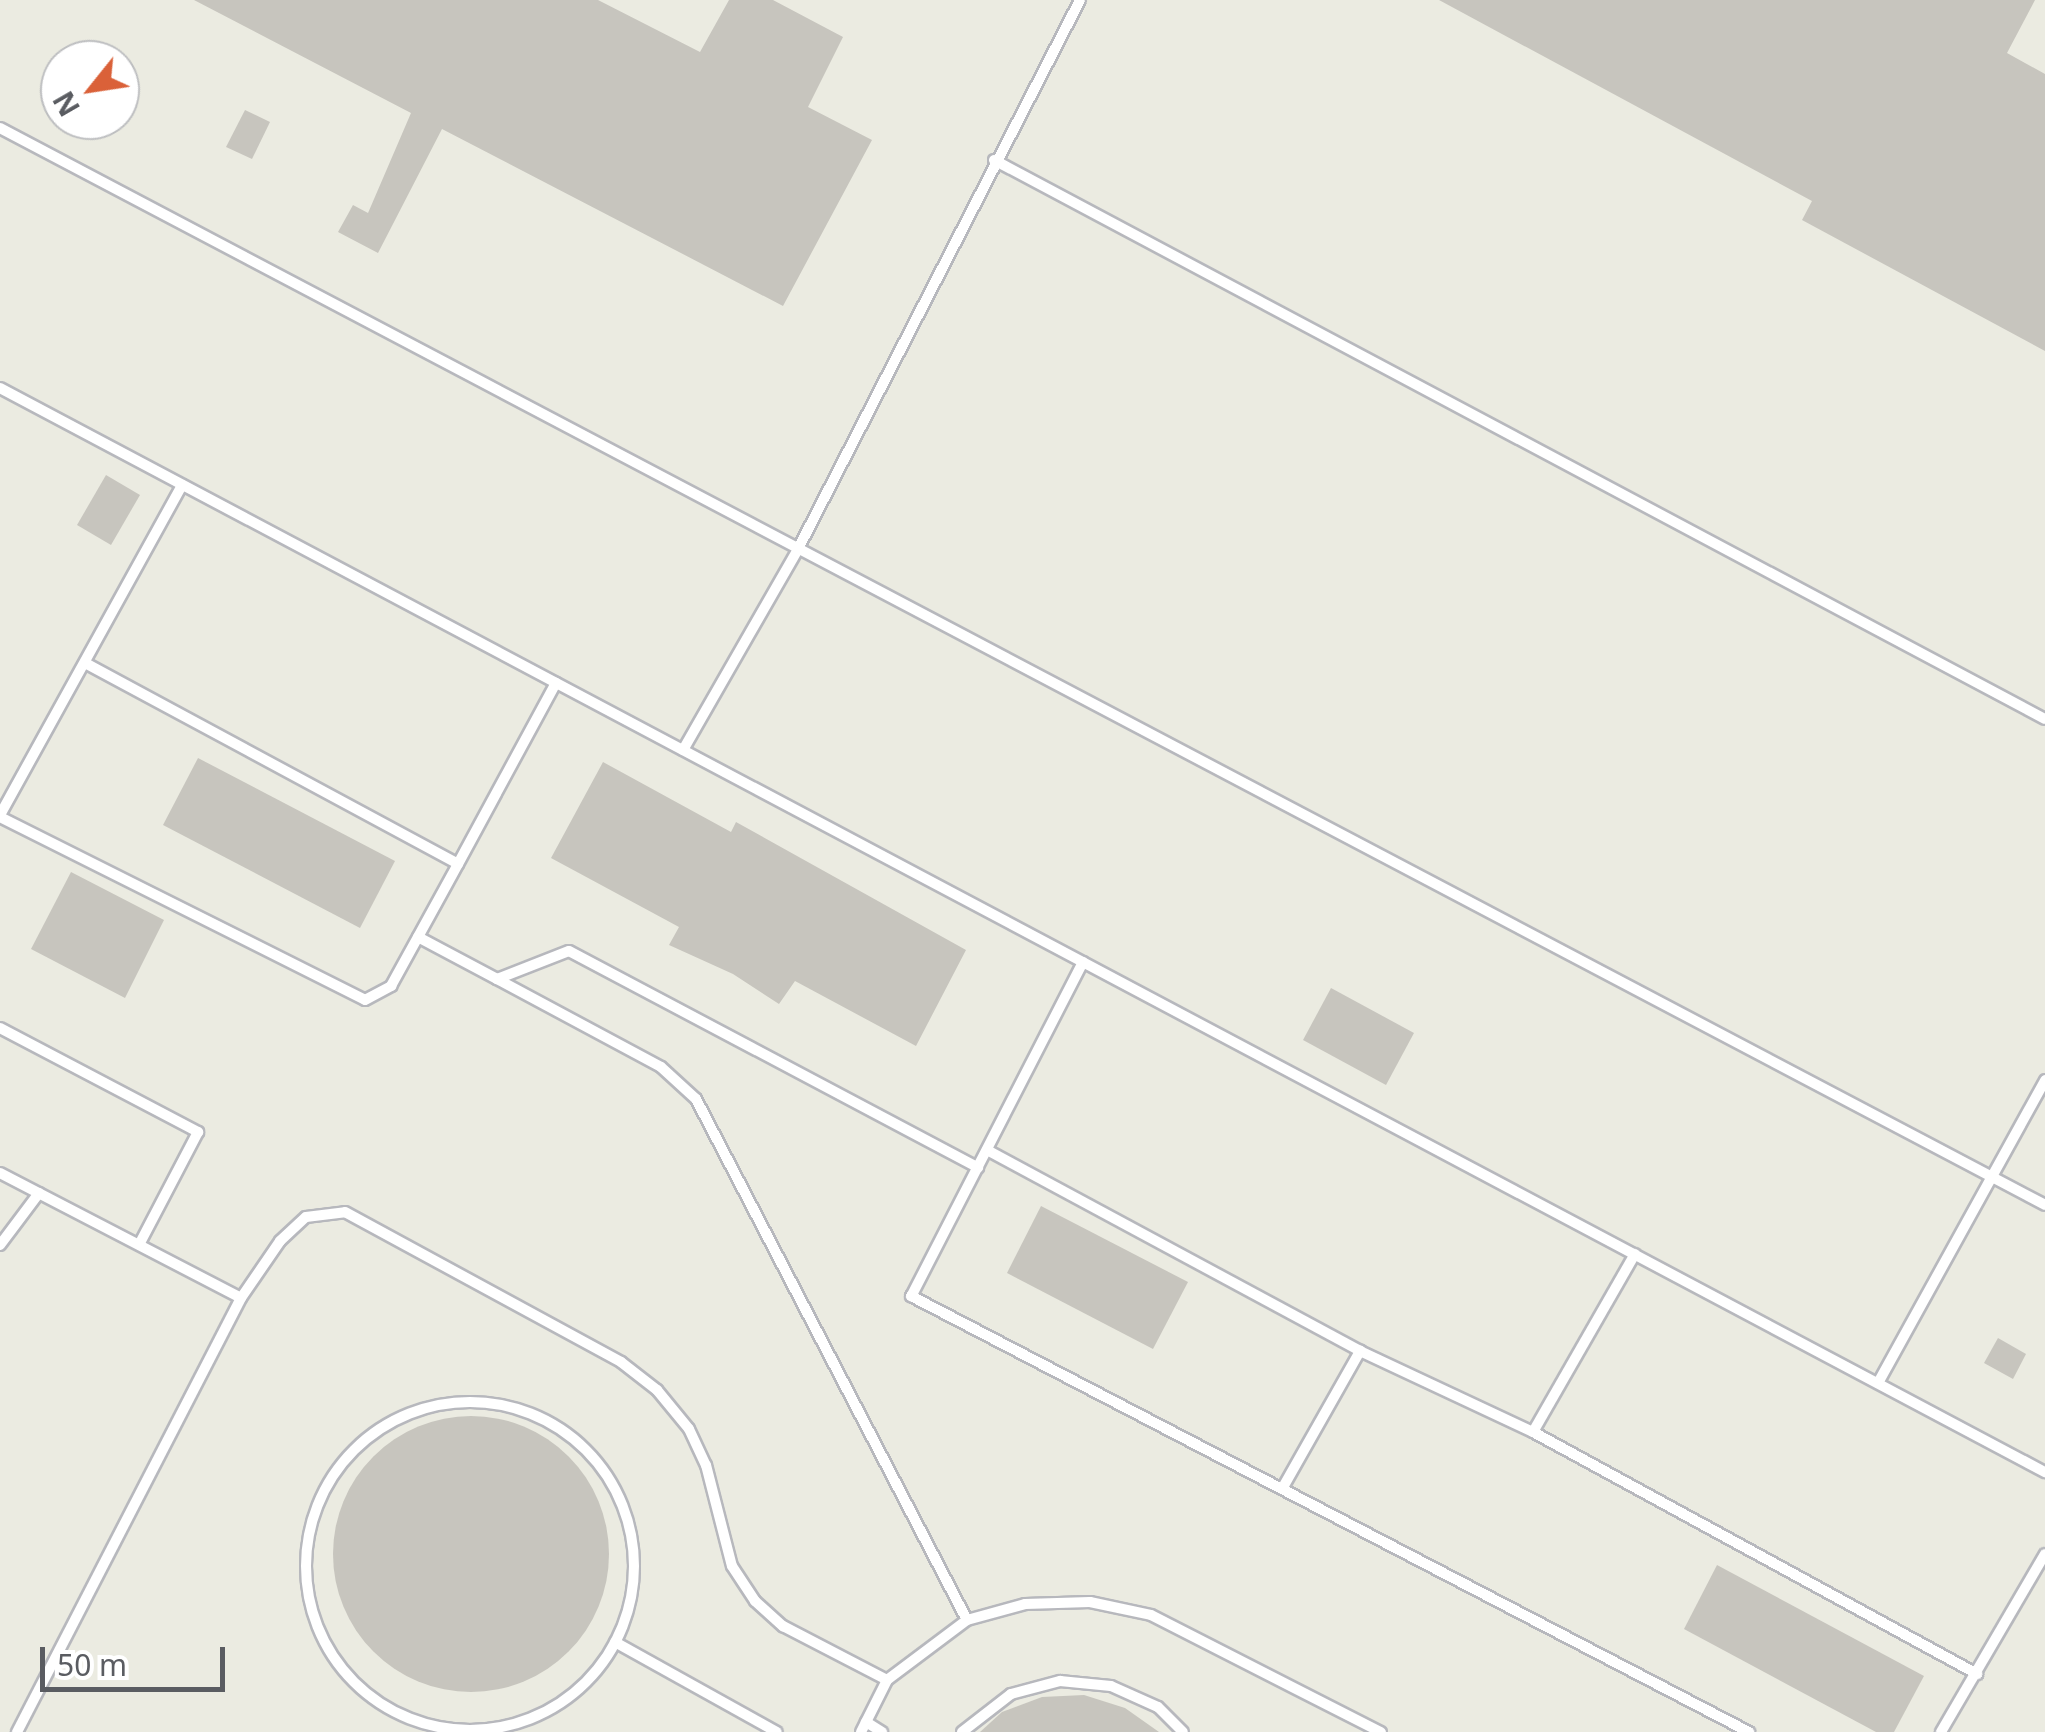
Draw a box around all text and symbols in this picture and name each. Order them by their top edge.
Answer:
north arrow [40,40,140,140]
text: N [44,85,88,123]
scale bar [45,1627,230,1689]
text: 50 m [57,1644,127,1685]

